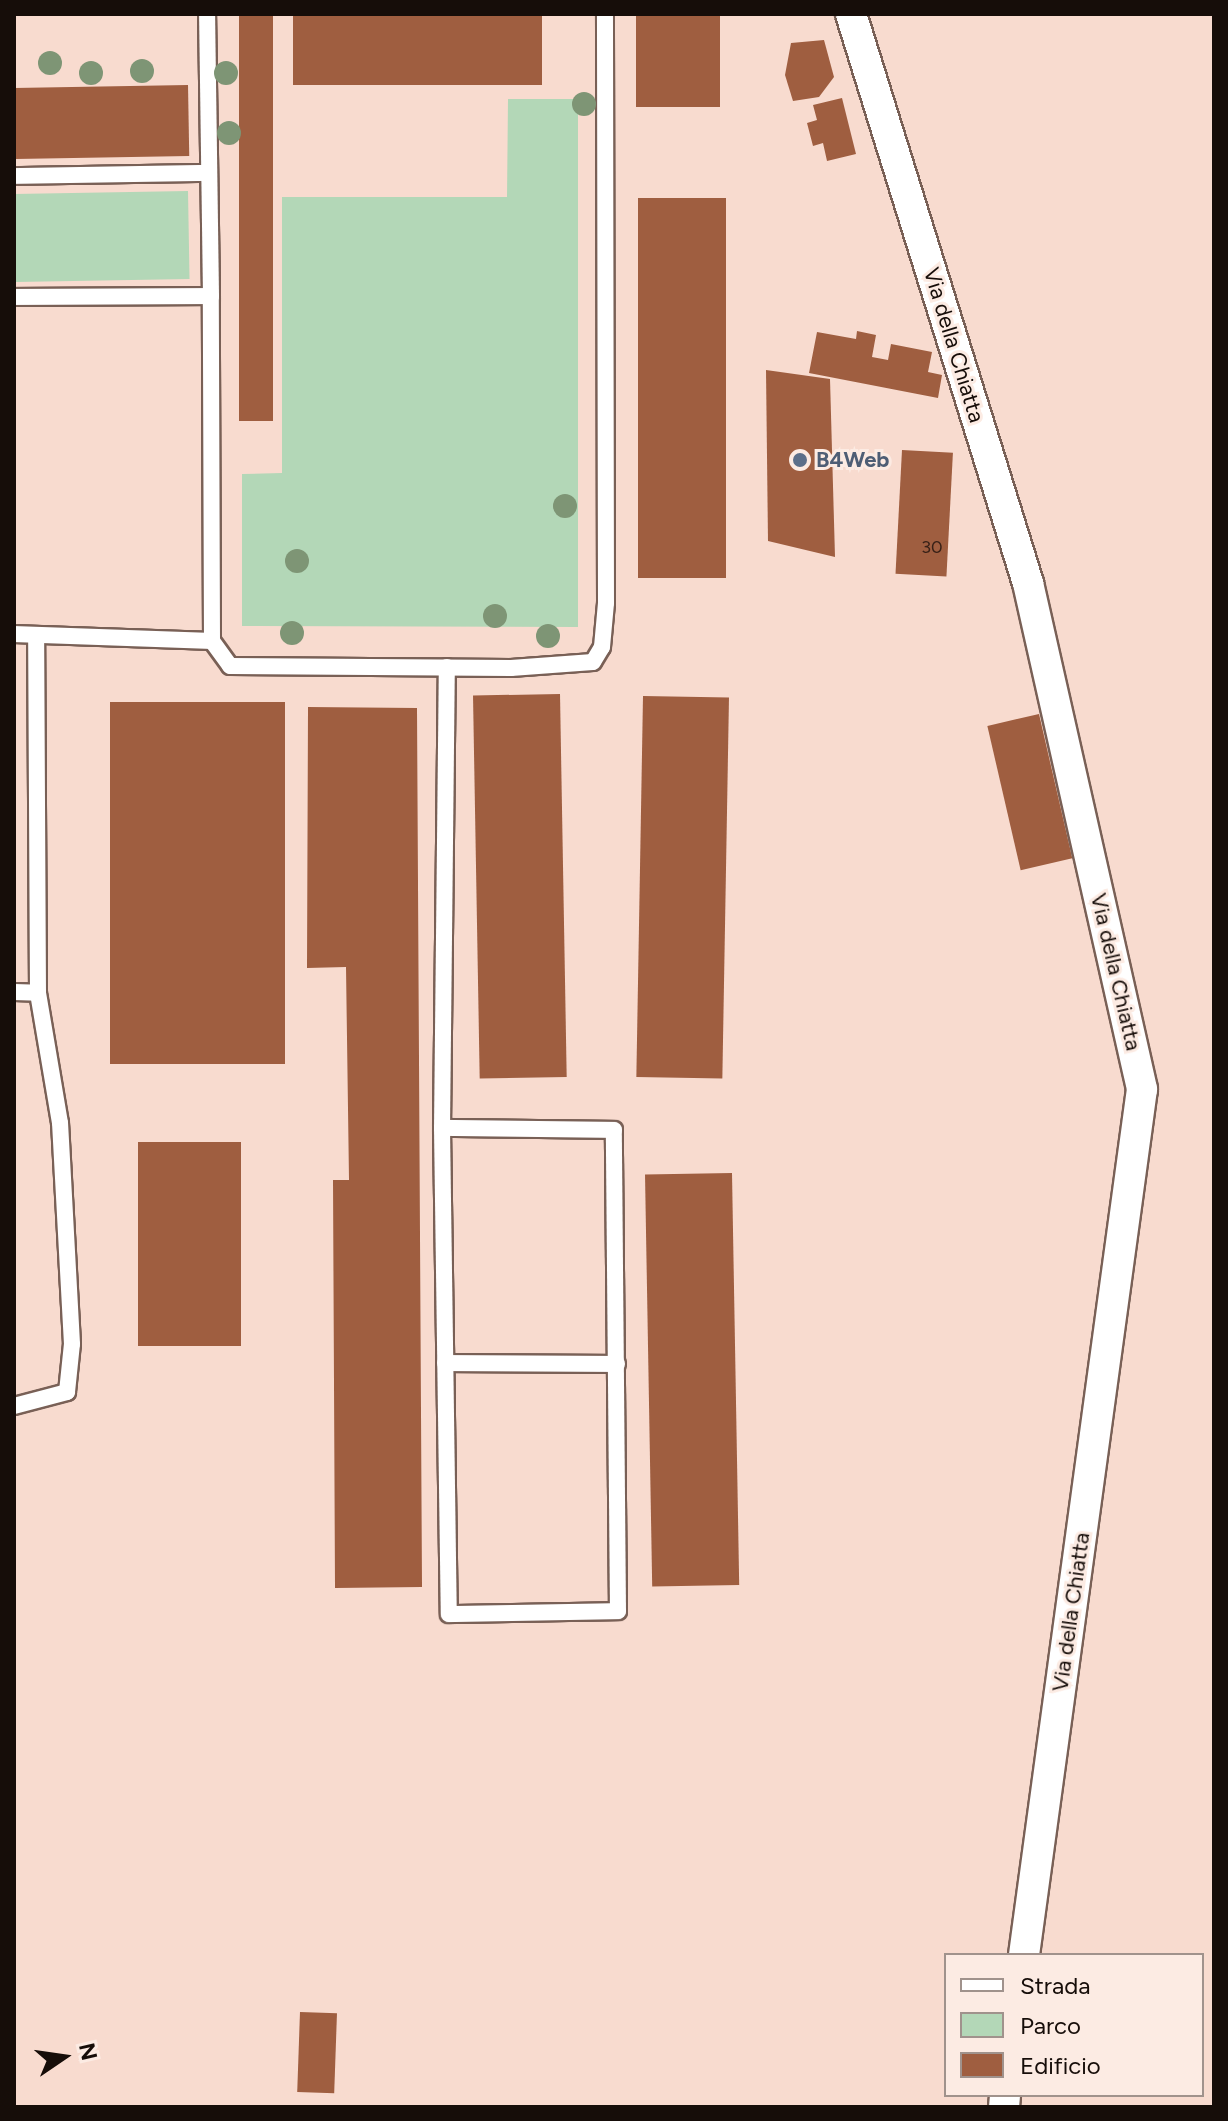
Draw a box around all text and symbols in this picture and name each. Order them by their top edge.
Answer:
street label: Via della Chiatta [918,264,990,426]
place label: B4Web [816,447,889,473]
marker: B4Web [791,451,809,469]
house number: 30 [921,536,943,558]
street label: Via della Chiatta [1085,891,1147,1053]
street label: Via della Chiatta [1047,1531,1095,1693]
legend [944,1953,1204,2097]
text: Strada [1020,1971,1090,2000]
text: Parco [1020,2011,1081,2040]
north arrow [24,2017,104,2097]
text: N [73,2040,103,2063]
text: Edificio [1020,2051,1101,2080]

